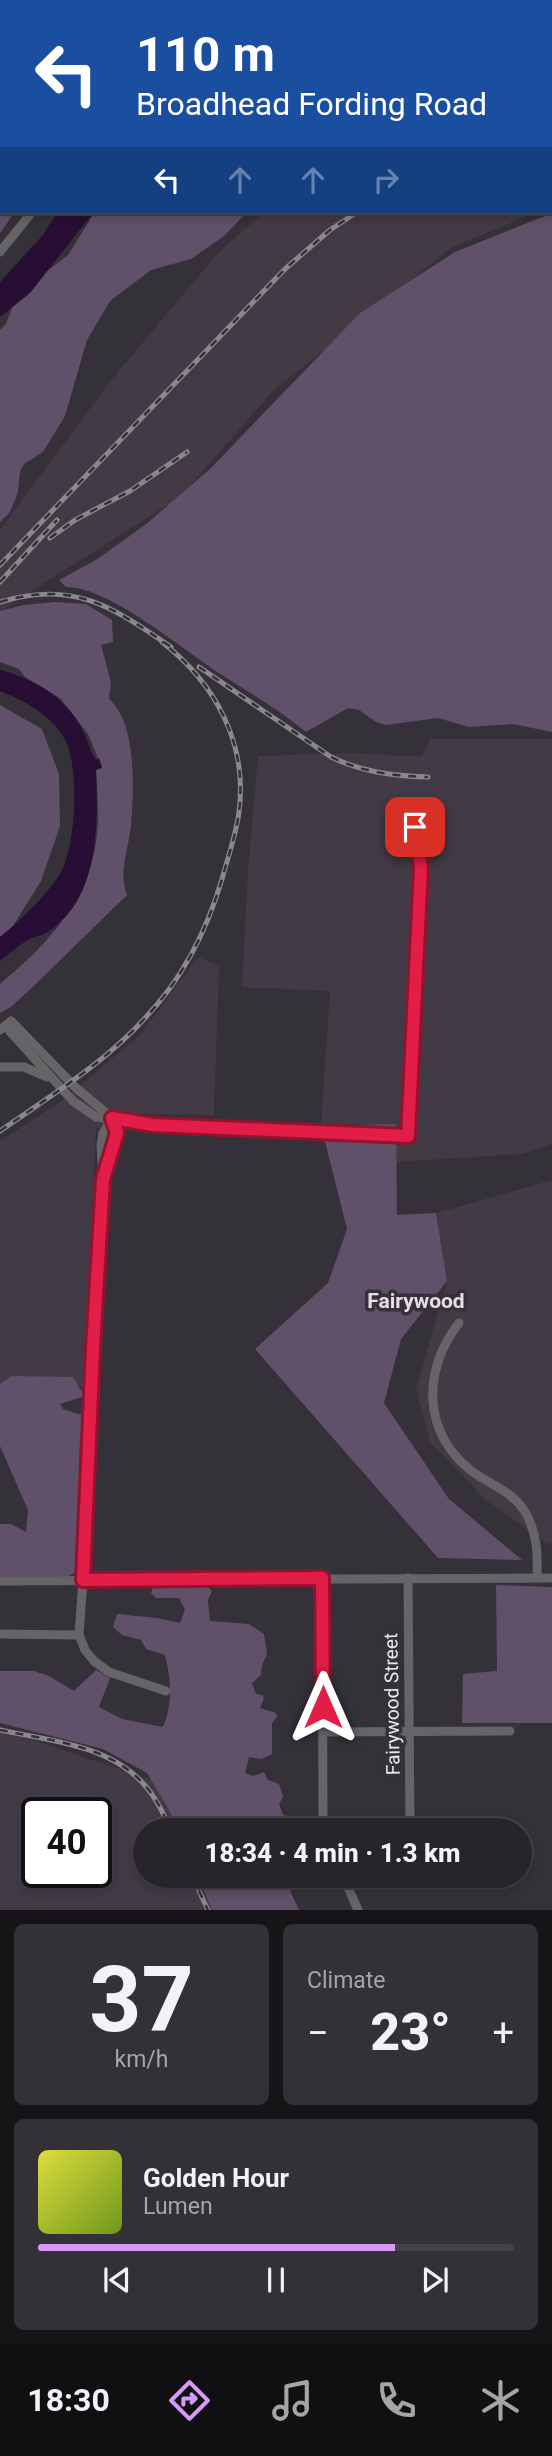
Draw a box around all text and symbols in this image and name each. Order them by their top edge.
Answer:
text: 110 m [136,26,275,83]
icon: left [21,28,112,119]
text: Broadhead Fording Road [136,85,487,123]
icon: left [148,161,186,199]
icon: ahead [221,161,259,199]
icon: ahead [294,161,332,199]
icon: right [367,161,405,199]
pin [385,797,445,857]
icon: arrive [396,808,434,846]
district label: Fairywood [367,1289,465,1313]
street label: Fairywood Street [379,1633,405,1775]
position arrow [286,1670,360,1744]
speed limit sign: 40 [21,1797,112,1888]
text: 18:34 · 4 min · 1.3 km [205,1838,460,1868]
text: 37 [89,1947,194,2053]
text: Climate [307,1967,386,1994]
text: 23° [370,2002,451,2063]
text: − [307,2011,329,2055]
text: + [492,2011,514,2055]
text: km/h [115,2046,169,2073]
text: Golden Hour [143,2163,289,2193]
text: Lumen [143,2193,213,2220]
icon: previous [98,2261,136,2299]
icon: pause [257,2261,295,2299]
icon: next [416,2261,454,2299]
icon: directions [165,2376,214,2425]
icon: music [268,2376,317,2425]
icon: phone [372,2376,421,2425]
icon: climate [476,2376,525,2425]
text: 18:30 [27,2381,110,2419]

